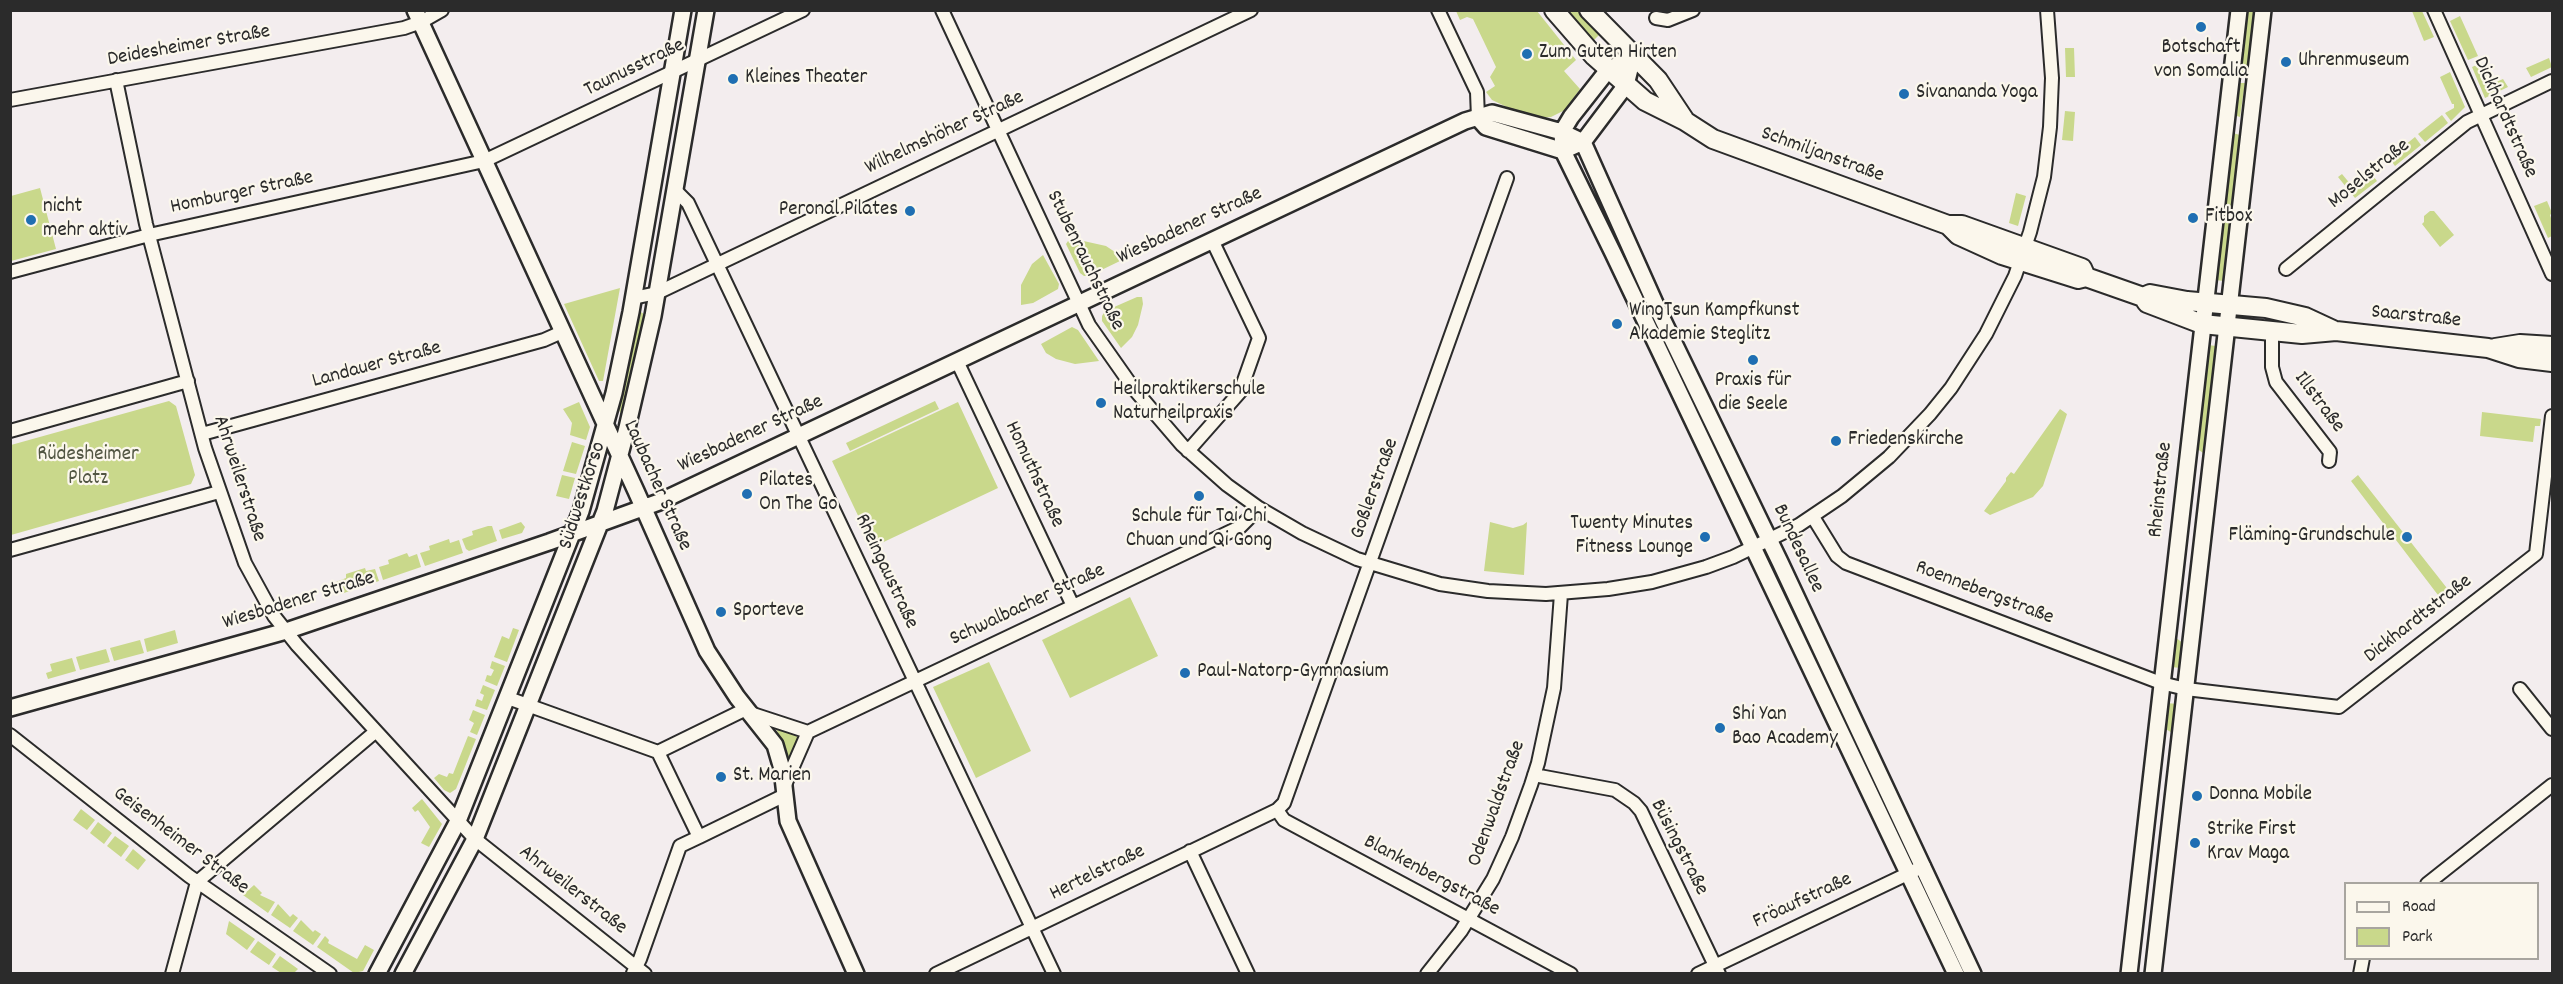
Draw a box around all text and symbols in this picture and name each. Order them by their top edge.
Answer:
street label: Deidesheimer Straße [106,20,272,74]
marker: Botschaft von Somalia [2194,20,2208,34]
street label: Taunusstraße [581,34,689,104]
place label: Botschaft von Somalia [2154,36,2248,86]
place label: Zum Guten Hirten [1539,41,1677,67]
marker: Zum Guten Hirten [1520,47,1534,61]
place label: Uhrenmuseum [2298,49,2410,75]
street label: Dickhardtstraße [2466,53,2542,183]
marker: Uhrenmuseum [2279,55,2293,69]
place label: Kleines Theater [745,66,867,92]
marker: Kleines Theater [726,72,740,86]
place label: Sivananda Yoga [1916,81,2038,107]
street label: Wilhelmshöher Straße [862,86,1028,182]
marker: Sivananda Yoga [1897,87,1911,101]
street label: Schmiljanstraße [1757,122,1887,190]
street label: Moselstraße [2324,134,2416,216]
street label: Homburger Straße [168,167,316,221]
street label: Wiesbadener Straße [1113,182,1267,272]
street label: Stubenrauchstraße [1039,187,1129,335]
place label: nicht mehr aktiv [43,195,128,245]
place label: Peronal Pilates [779,198,898,224]
marker: Peronal Pilates [903,204,917,218]
place label: Fitbox [2205,205,2252,231]
marker: Fitbox [2186,211,2200,225]
marker: nicht mehr aktiv [24,213,38,227]
place label: WingTsun Kampfkunst Akademie Steglitz [1629,299,1800,349]
street label: Saarstraße [2370,301,2462,335]
marker: WingTsun Kampfkunst Akademie Steglitz [1610,317,1624,331]
street label: Landauer Straße [310,337,444,395]
marker: Praxis für die Seele [1746,353,1760,367]
street label: Illstraße [2287,367,2349,439]
place label: Praxis für die Seele [1715,369,1791,419]
place label: Heilpraktikerschule Naturheilpraxis [1113,378,1265,428]
street label: Wiesbadener Straße [674,390,828,480]
marker: Heilpraktikerschule Naturheilpraxis [1094,396,1108,410]
street label: Ahrweilerstraße [206,413,270,545]
street label: Laubacher Straße [616,417,696,555]
street label: Homuthstraße [997,418,1069,532]
place label: Friedenskirche [1848,428,1963,454]
marker: Friedenskirche [1829,434,1843,448]
street label: Goßlerstraße [1346,435,1406,543]
street label: Südwestkorso [555,439,613,553]
street label: Rheinstraße [2144,441,2180,539]
park label: Rüdesheimer Platz [37,443,139,493]
place label: Pilates On The Go [759,469,838,519]
marker: Pilates On The Go [740,487,754,501]
marker: Schule für Tai Chi Chuan und Qi Gong [1192,489,1206,503]
street label: Bundesallee [1766,501,1828,597]
place label: Schule für Tai Chi Chuan und Qi Gong [1126,505,1272,555]
street label: Rheingaustraße [847,510,923,634]
place label: Twenty Minutes Fitness Lounge [1570,512,1693,562]
place label: Fläming-Grundschule [2229,524,2395,550]
marker: Twenty Minutes Fitness Lounge [1698,530,1712,544]
marker: Fläming-Grundschule [2400,530,2414,544]
street label: Roennebergstraße [1911,556,2057,632]
street label: Schwalbacher Straße [946,559,1110,653]
street label: Wiesbadener Straße [220,567,378,637]
street label: Dickhardtstraße [2360,570,2478,670]
place label: Sporteve [733,599,804,625]
marker: Sporteve [714,605,728,619]
place label: Paul-Natorp-Gymnasium [1197,660,1389,686]
marker: Paul-Natorp-Gymnasium [1178,666,1192,680]
place label: Shi Yan Bao Academy [1732,703,1838,753]
marker: Shi Yan Bao Academy [1713,721,1727,735]
street label: Odenwaldstraße [1463,737,1533,871]
place label: St. Marien [733,764,811,790]
marker: St. Marien [714,770,728,784]
street label: Geisenheimer Straße [107,782,253,902]
place label: Donna Mobile [2209,783,2312,809]
marker: Donna Mobile [2190,789,2204,803]
street label: Büsingstraße [1643,796,1713,900]
place label: Strike First Krav Maga [2207,818,2296,868]
street label: Blankenbergstraße [1359,830,1503,924]
marker: Strike First Krav Maga [2188,836,2202,850]
street label: Hertelstraße [1046,840,1150,908]
street label: Ahrweilerstraße [513,841,631,941]
street label: Fröaufstraße [1750,868,1856,936]
legend [2344,882,2539,960]
text: Road [2402,895,2436,920]
text: Park [2402,925,2433,950]

